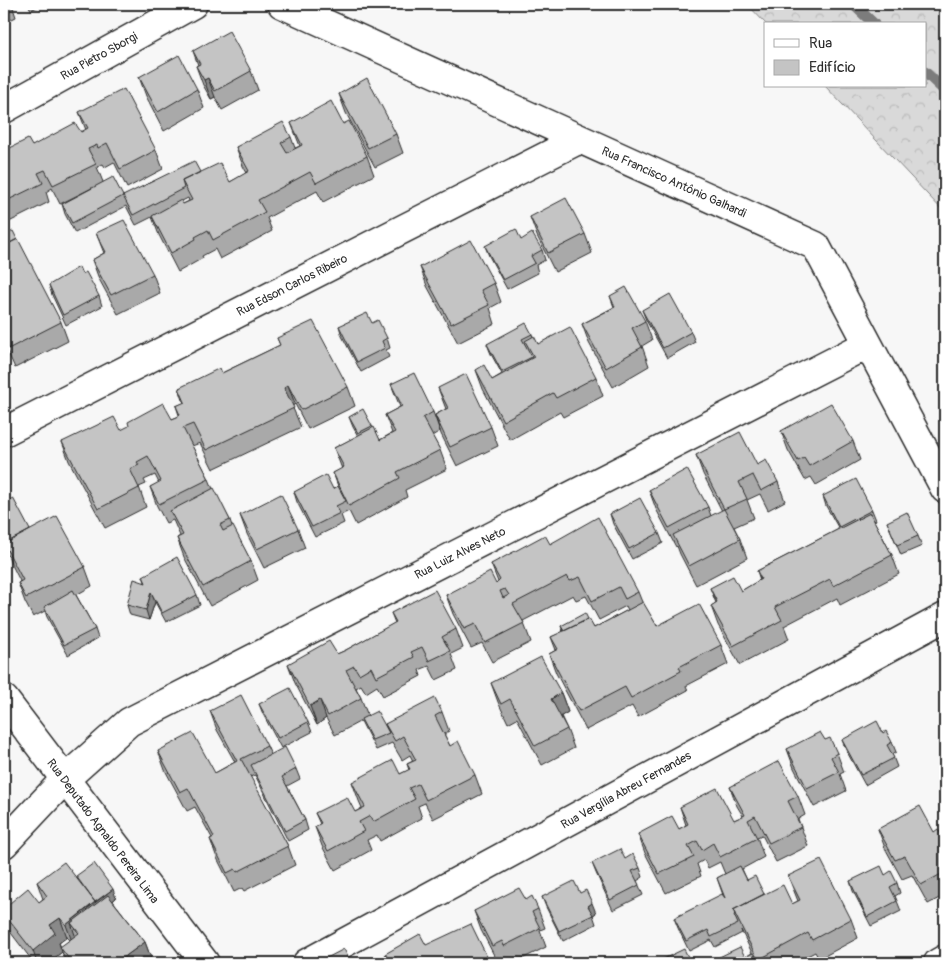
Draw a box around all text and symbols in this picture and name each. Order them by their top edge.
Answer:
legend [764,22,926,88]
street label: Rua Pietro Sborgi [58,29,140,84]
text: Rua [809,34,832,53]
text: Edifício [809,58,855,77]
street label: Rua Francisco Antônio Galhardi [599,144,749,221]
street label: Rua Edson Carlos Ribeiro [234,251,351,320]
street label: Rua Luiz Alves Neto [412,524,509,583]
street label: Rua Vergília Abreu Fernandes [559,748,695,833]
street label: Rua Deputado Agnaldo Pereira Lima [43,756,162,907]

